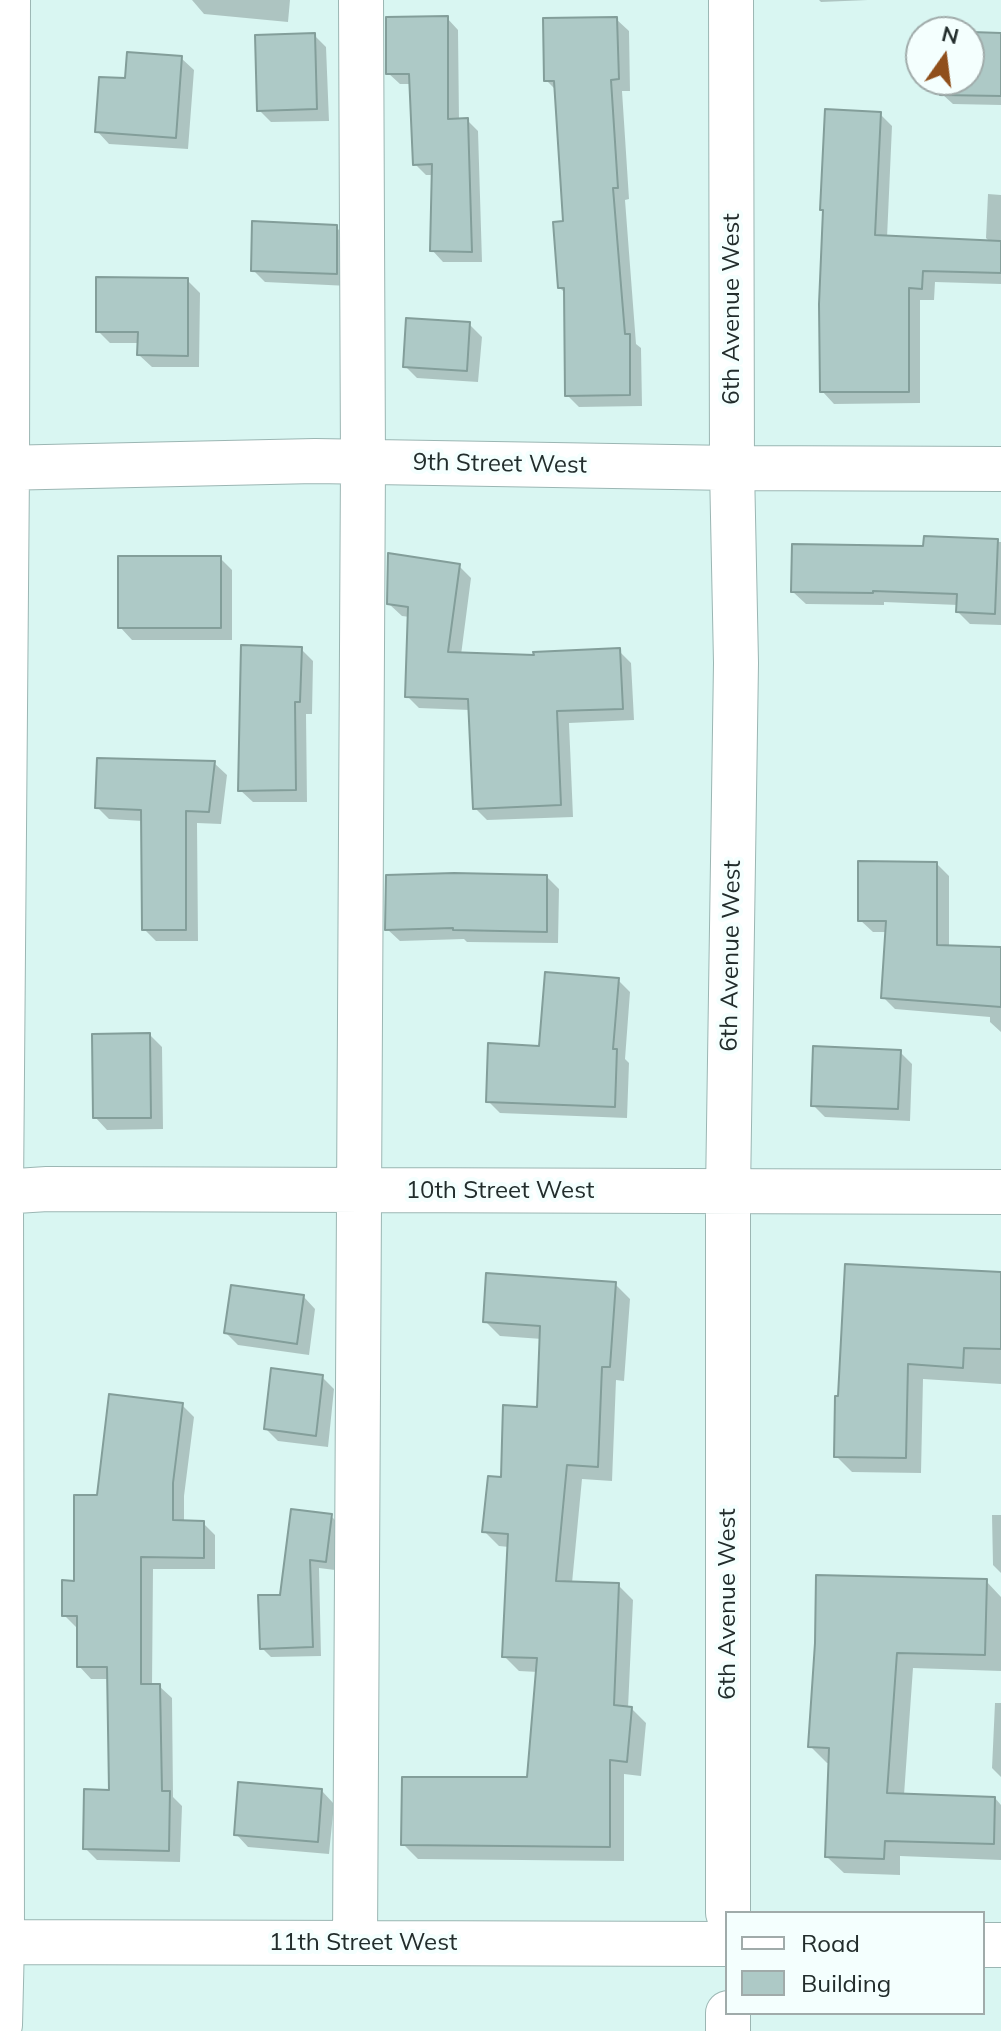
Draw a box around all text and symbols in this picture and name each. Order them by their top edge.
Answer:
north arrow [905,16,985,96]
text: N [939,19,962,50]
street label: 6th Avenue West [718,213,746,405]
street label: 9th Street West [413,448,587,480]
street label: 6th Avenue West [715,860,747,1052]
street label: 10th Street West [406,1177,594,1205]
street label: 6th Avenue West [714,1508,742,1700]
legend [725,1911,985,2015]
text: Road [801,1928,860,1958]
street label: 11th Street West [269,1929,457,1957]
text: Building [801,1968,891,1998]

